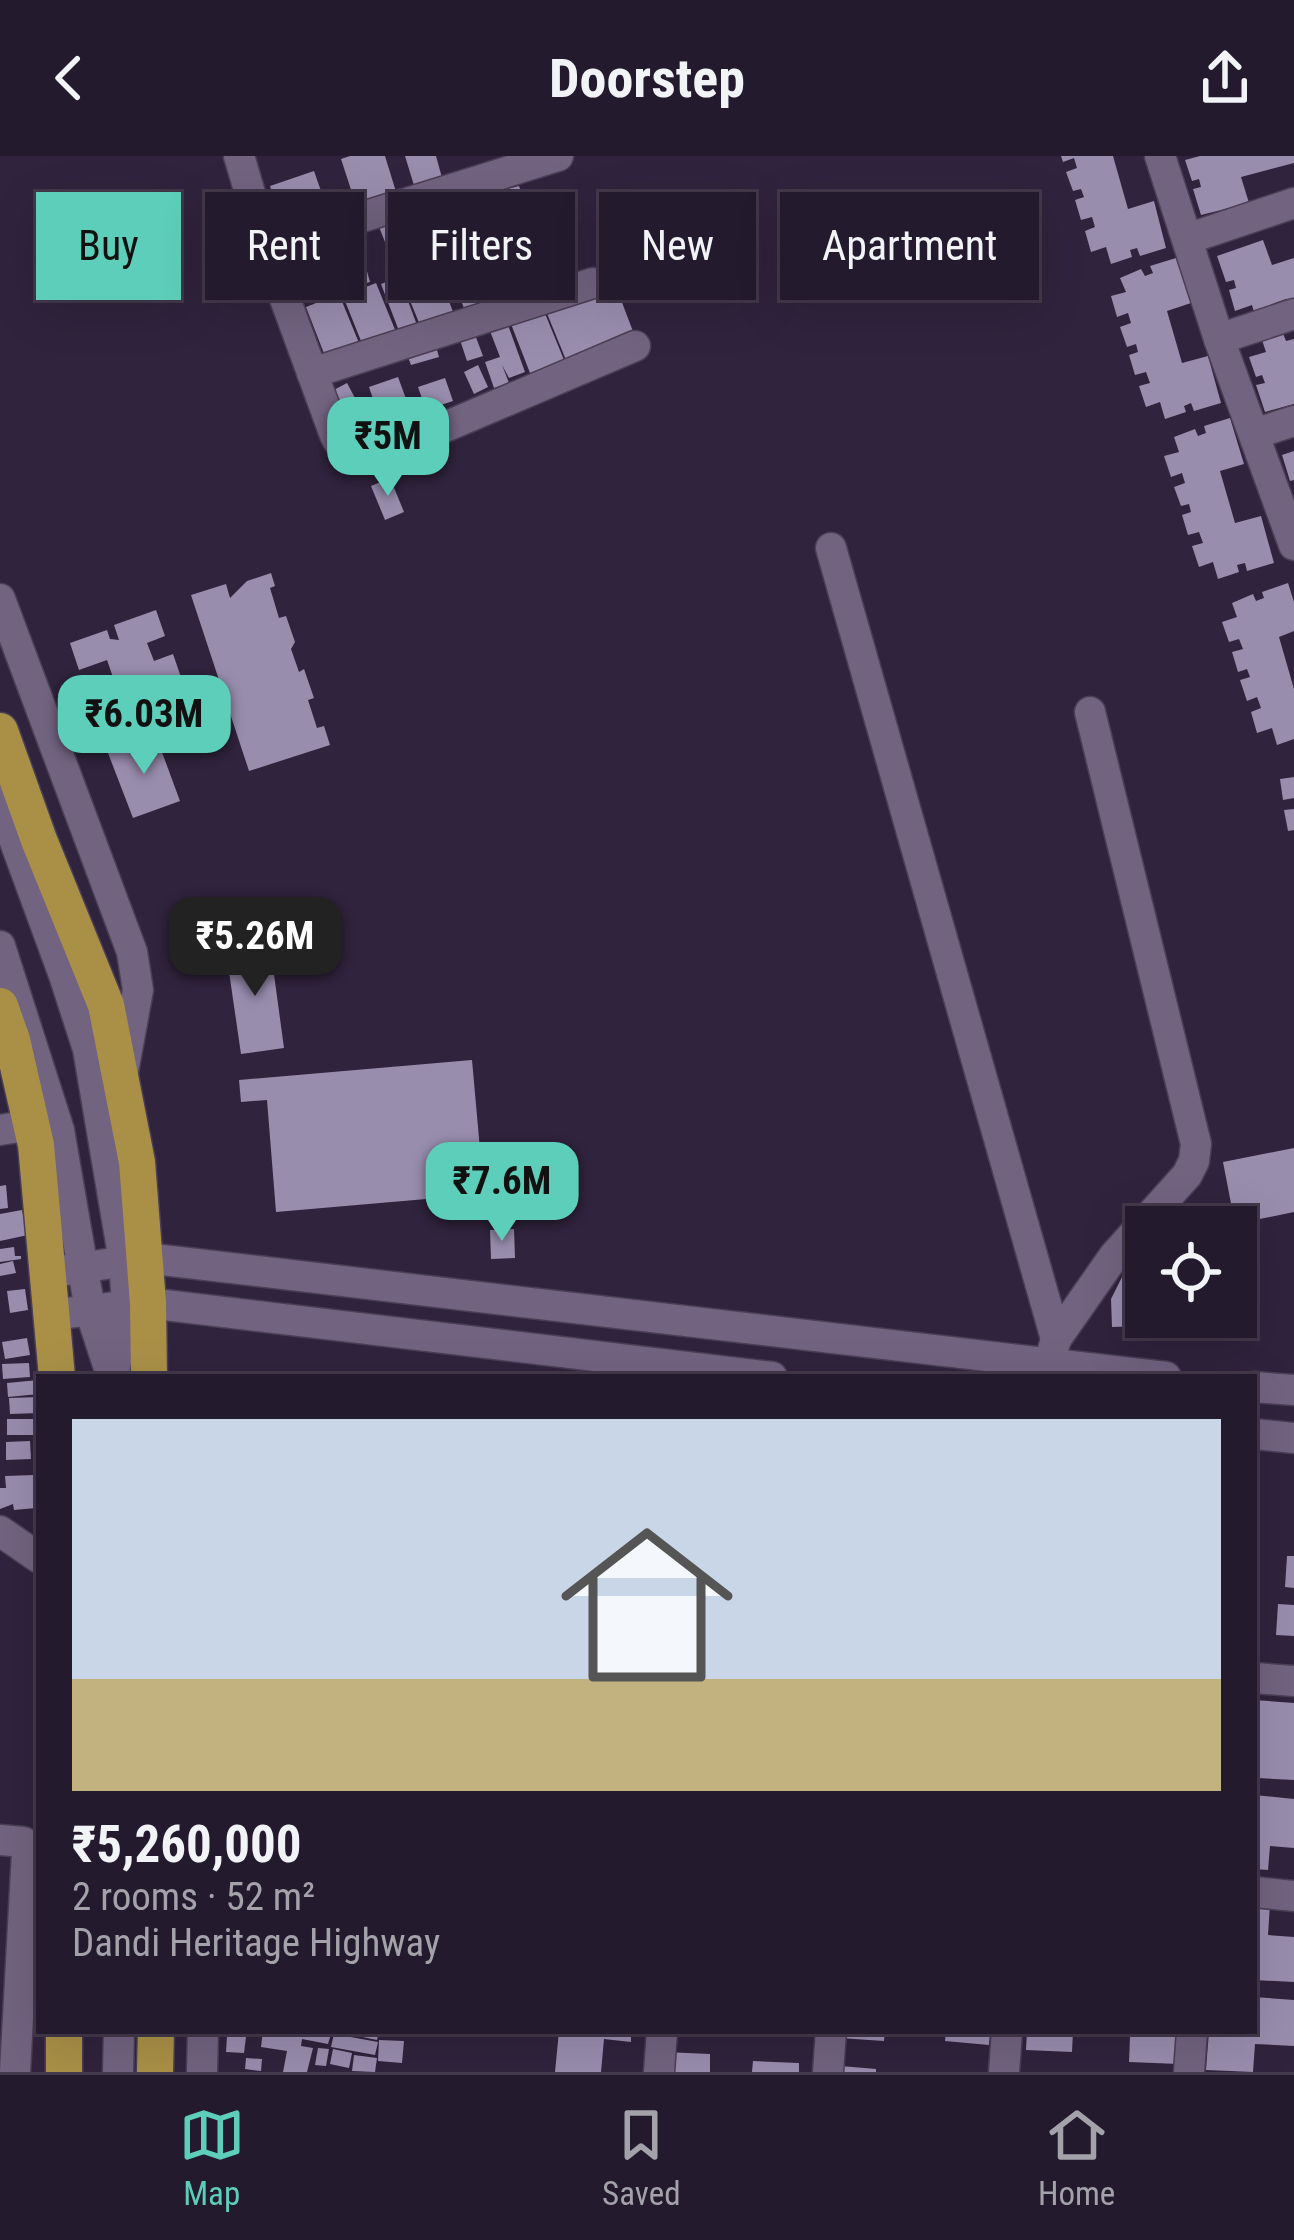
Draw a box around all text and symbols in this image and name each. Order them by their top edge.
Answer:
icon: back [36,45,102,111]
icon: share [1192,45,1258,111]
text: Doorstep [549,47,745,110]
chip: Buy [36,192,181,300]
chip: Rent [205,192,364,300]
chip: Filters [388,192,575,300]
chip: New [599,192,756,300]
chip: Apartment [780,192,1039,300]
pin: ₹5M [330,397,446,499]
text: ₹5M [354,413,422,459]
pin: ₹6.03M [46,675,242,777]
text: ₹6.03M [85,691,203,737]
pin: ₹5.26M [157,897,353,999]
text: ₹5.26M [196,913,314,959]
pin: ₹7.6M [418,1142,586,1244]
text: ₹7.6M [453,1158,551,1204]
map controls [1125,1206,1257,1338]
button: locate [1125,1206,1257,1338]
icon: home [539,1497,755,1713]
text: ₹5,260,000 [72,1815,302,1874]
text: 2 rooms · 52 m² [72,1874,315,1920]
text: Dandi Heritage Highway [72,1920,440,1966]
tab: Map [179,2102,245,2213]
tab: Saved [602,2102,681,2213]
tab: Home [1038,2102,1115,2213]

